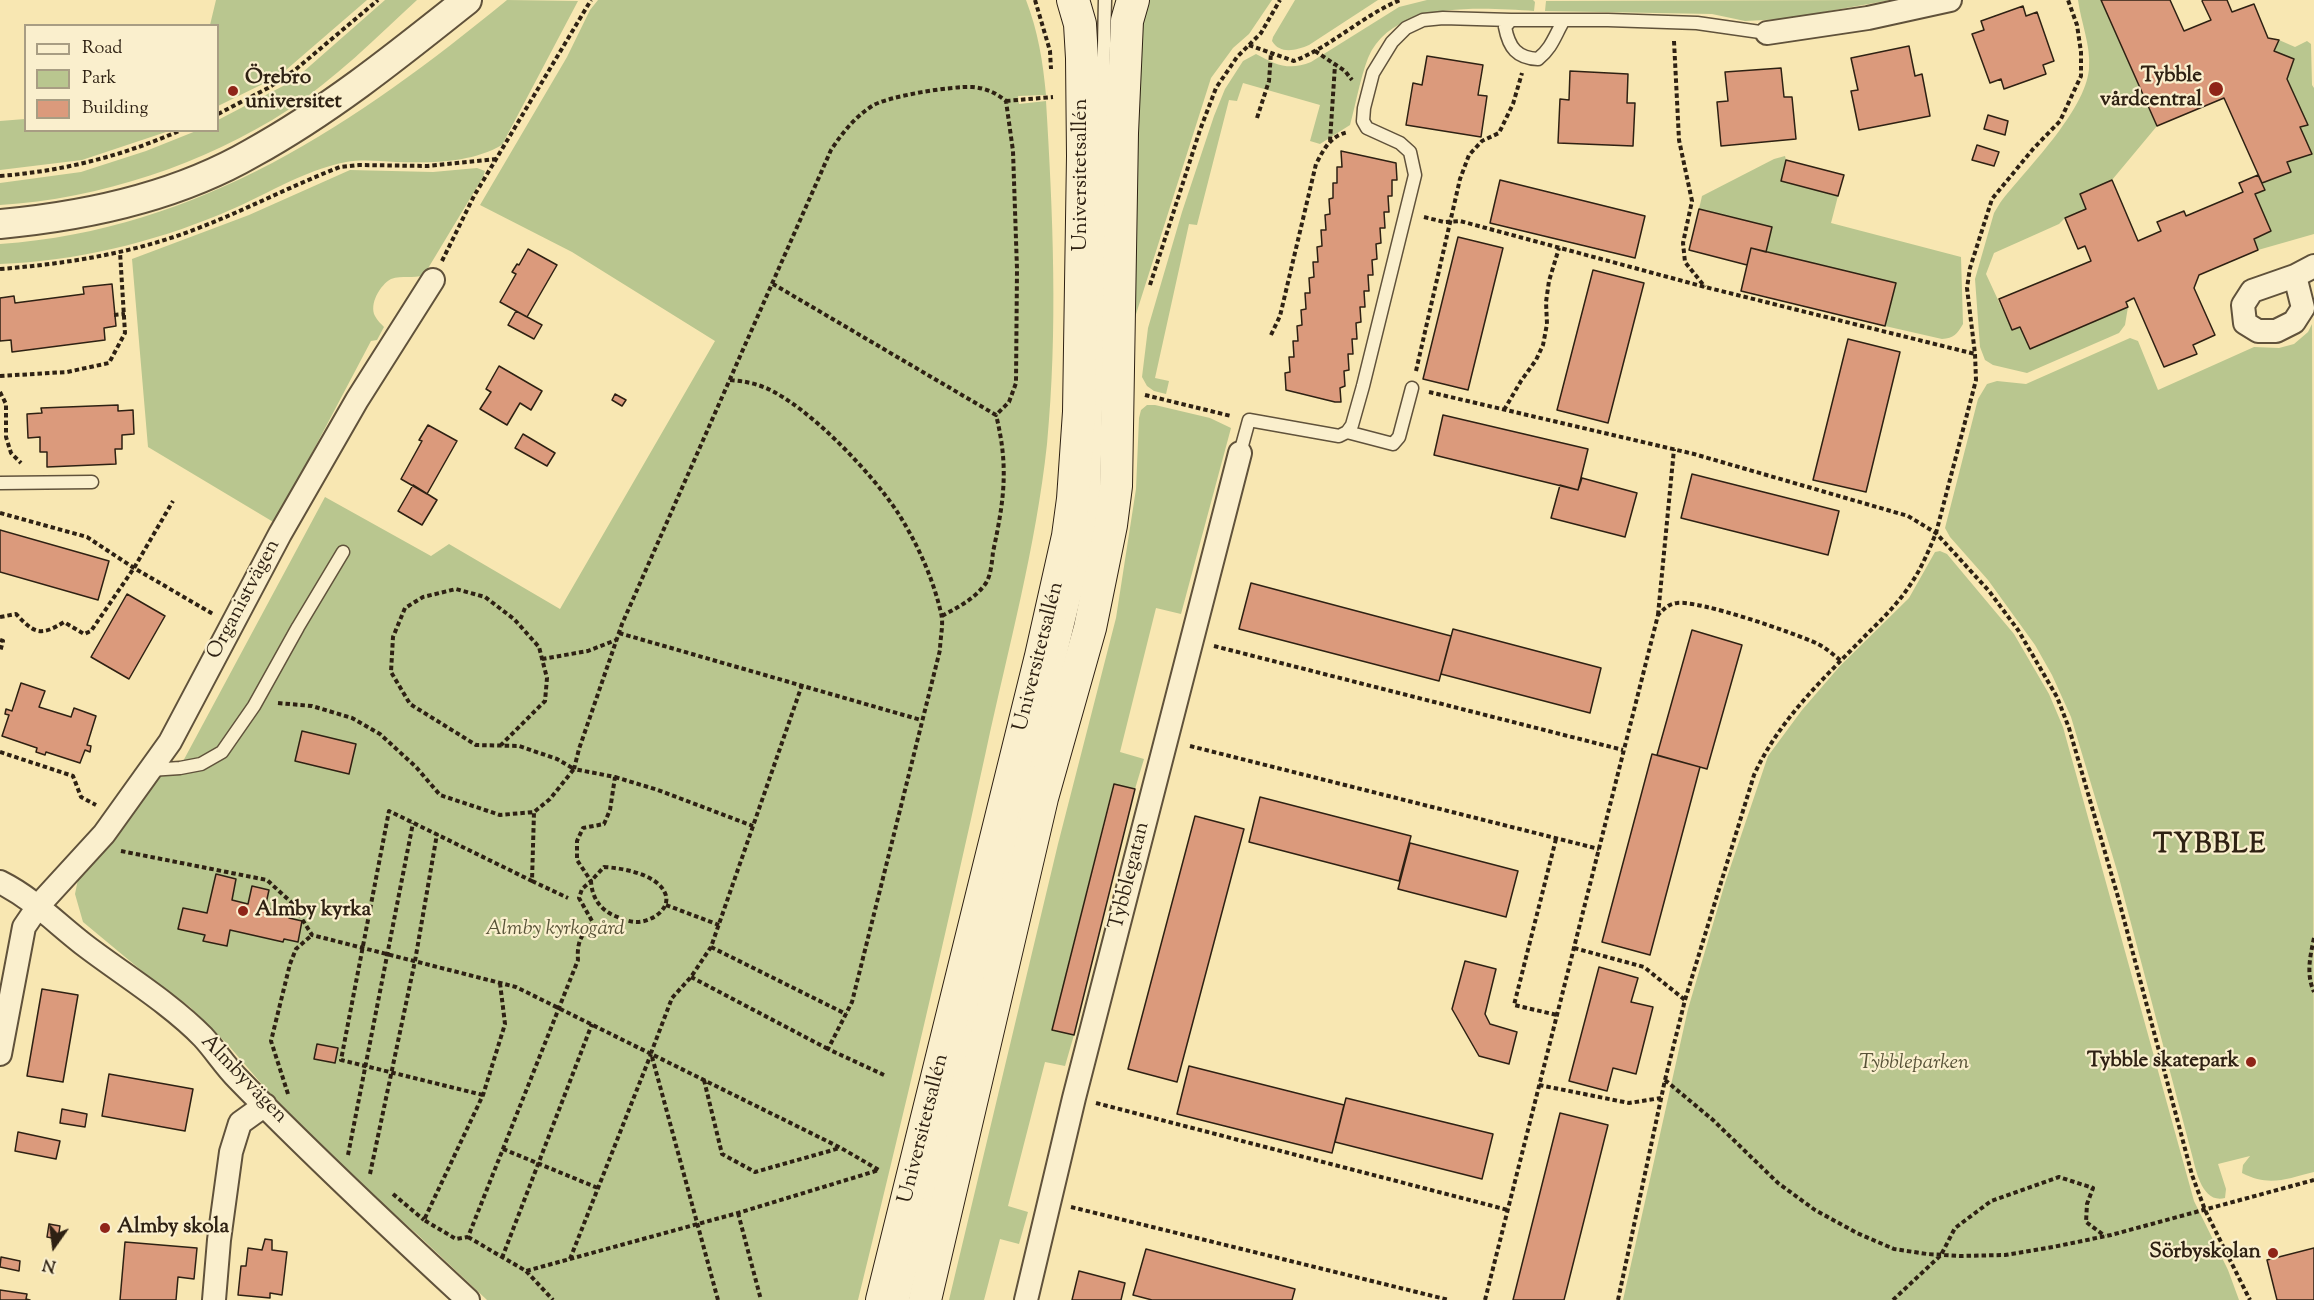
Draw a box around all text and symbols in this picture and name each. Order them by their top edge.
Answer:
legend [24,24,219,132]
text: Road [82,36,122,62]
place label: Tybble vårdcentral [2100,64,2202,114]
text: Park [82,66,116,92]
place label: Örebro universitet [245,66,342,116]
marker: Tybble vårdcentral [2207,80,2225,98]
marker: Örebro universitet [226,84,240,98]
text: Building [82,96,148,122]
street label: Universitetsallén [1069,98,1095,252]
street label: Organistvägen [203,536,287,664]
street label: Universitetsallén [1009,580,1071,734]
street label: Tybblegatan [1105,819,1157,933]
district label: TYBBLE [2153,831,2267,863]
place label: Almby kyrka [255,898,371,924]
marker: Almby kyrka [236,904,250,918]
park label: Almby kyrkogård [485,917,625,943]
street label: Almbyvägen [194,1030,292,1130]
place label: Tybble skatepark [2087,1049,2239,1075]
park label: Tybbleparken [1859,1051,1969,1077]
street label: Universitetsallén [894,1052,956,1206]
marker: Tybble skatepark [2244,1055,2258,1069]
place label: Almby skola [117,1215,229,1241]
north arrow [24,1216,84,1276]
marker: Almby skola [98,1221,112,1235]
place label: Sörbyskolan [2149,1240,2261,1266]
marker: Sörbyskolan [2266,1246,2280,1260]
text: N [41,1251,59,1277]

